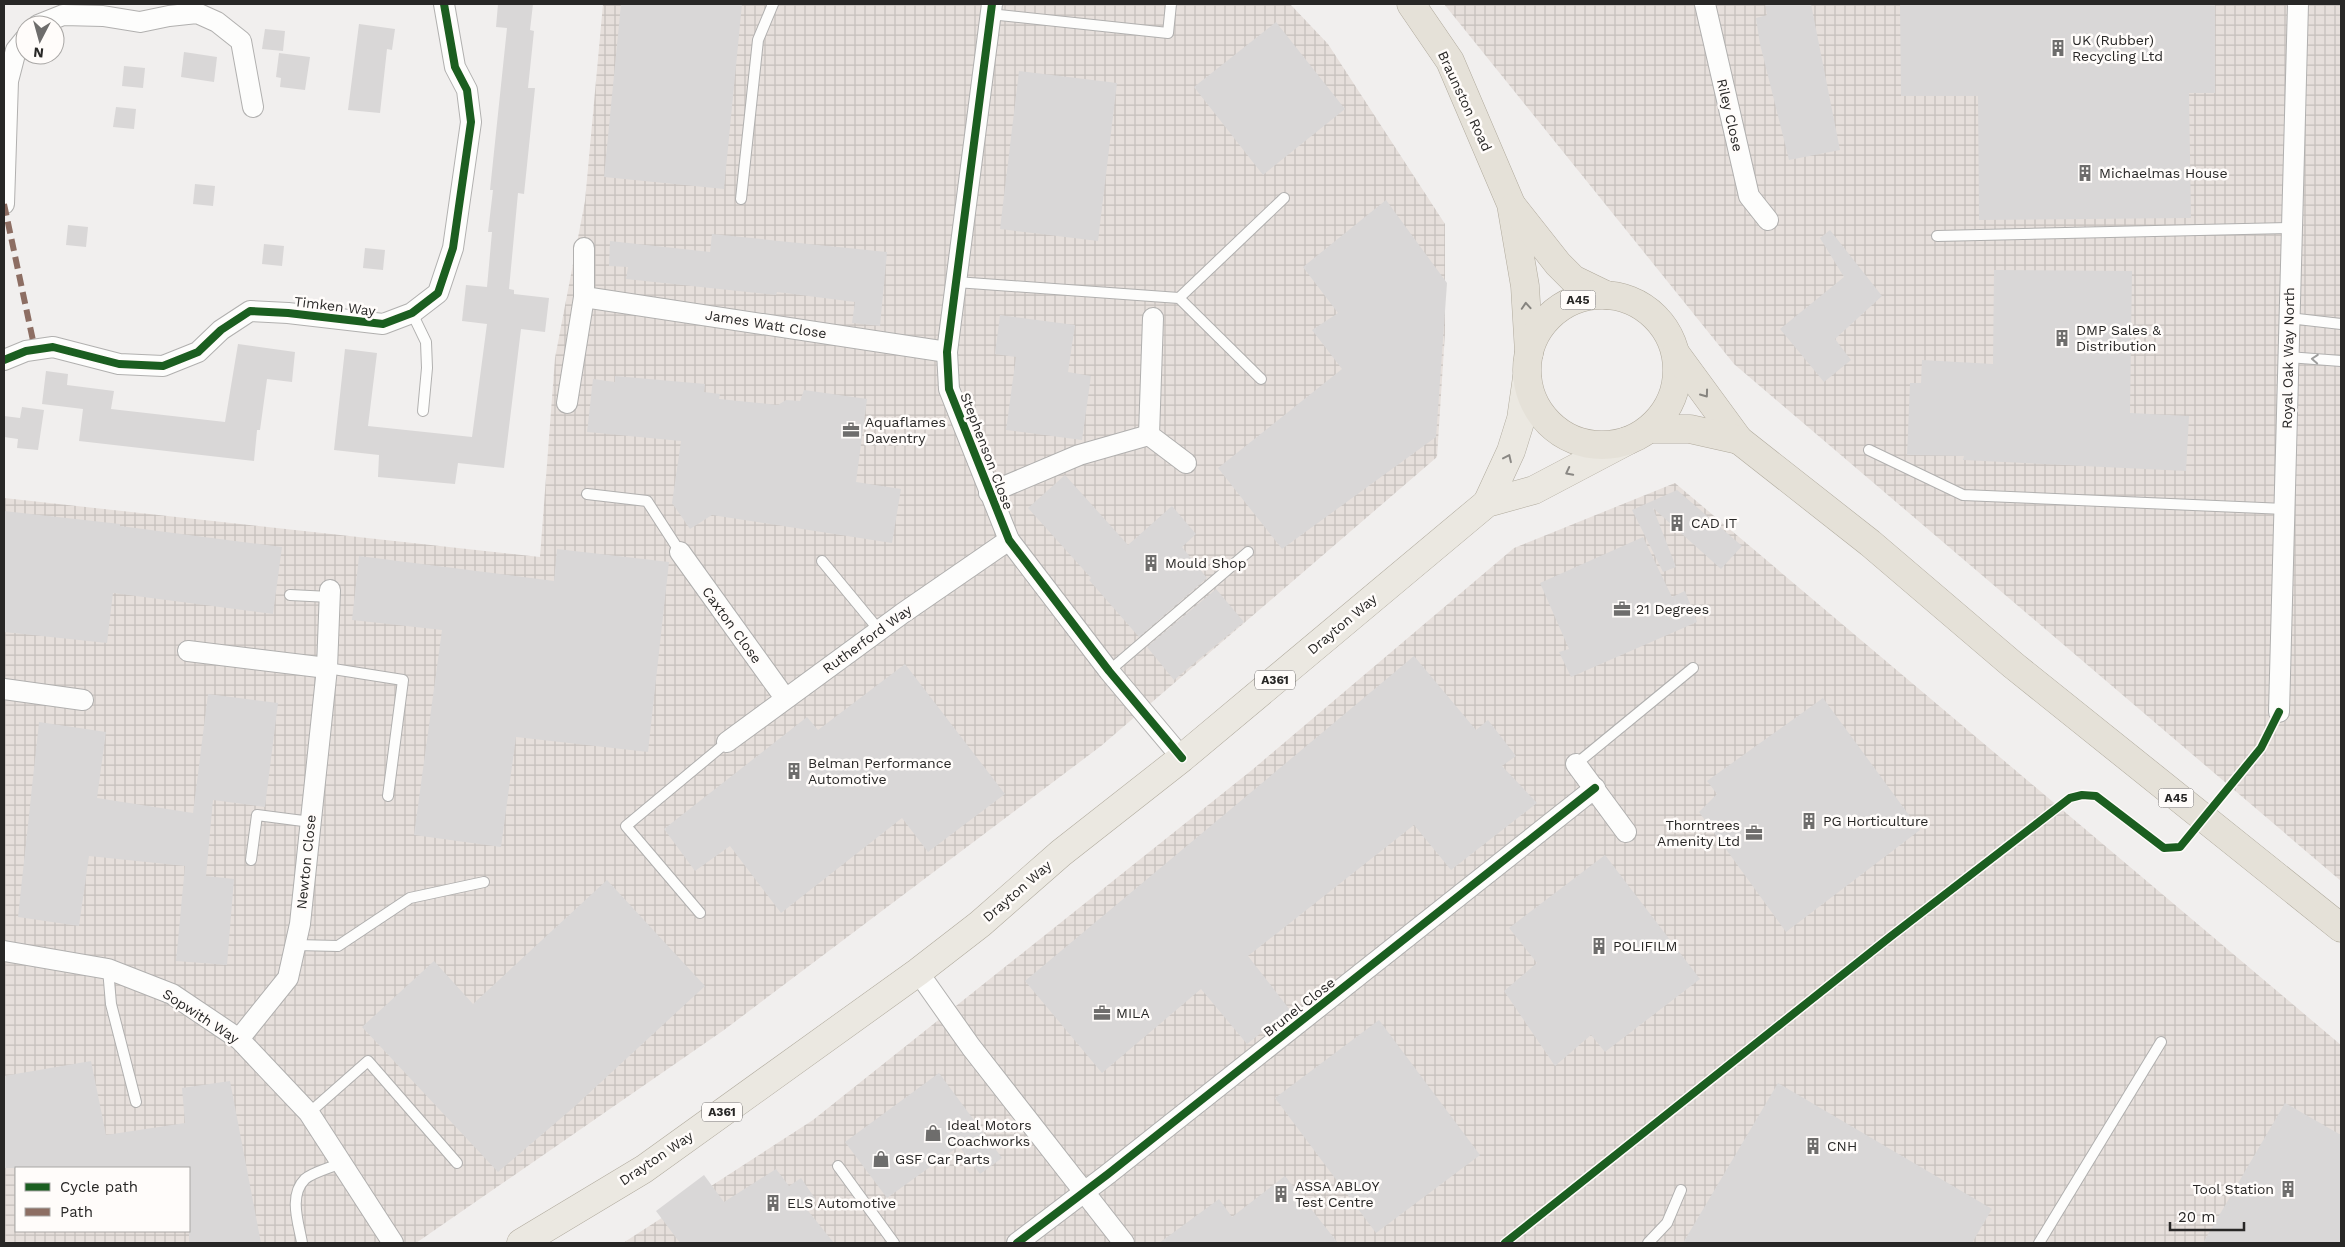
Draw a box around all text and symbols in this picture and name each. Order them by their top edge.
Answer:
north arrow [15,15,65,65]
place label: UK (Rubber) Recycling Ltd [2072,32,2163,64]
building icon: UK (Rubber) Recycling Ltd [2048,38,2068,58]
text: N [33,44,45,61]
street label: Braunston Road [1435,48,1495,154]
street label: Riley Close [1714,77,1746,153]
building icon: Michaelmas House [2075,163,2095,183]
place label: Michaelmas House [2099,165,2228,181]
street label: Royal Oak Way North [2279,287,2297,429]
road number: A45 [1560,290,1596,310]
street label: Timken Way [293,293,377,319]
one-way arrow [1520,302,1531,310]
street label: James Watt Close [704,306,828,342]
place label: DMP Sales & Distribution [2076,322,2161,354]
building icon: DMP Sales & Distribution [2052,328,2072,348]
one-way arrow [2311,354,2319,365]
one-way arrow [1699,388,1708,398]
street label: Stephenson Close [957,390,1017,512]
place label: Aquaflames Daventry [865,414,946,446]
office icon: Aquaflames Daventry [841,420,861,440]
one-way arrow [1501,454,1512,463]
one-way arrow [1565,466,1574,476]
building icon: CAD IT [1667,513,1687,533]
place label: CAD IT [1691,515,1738,531]
building icon: Mould Shop [1141,553,1161,573]
place label: Mould Shop [1165,555,1247,571]
street label: Caxton Close [699,584,765,666]
street label: Drayton Way [1304,590,1380,658]
office icon: 21 Degrees [1612,599,1632,619]
street label: Rutherford Way [819,601,915,677]
place label: 21 Degrees [1636,601,1709,617]
road number: A361 [1255,670,1295,690]
place label: Belman Performance Automotive [808,755,952,787]
building icon: Belman Performance Automotive [784,761,804,781]
road number: A45 [2158,788,2194,808]
building icon: PG Horticulture [1799,811,1819,831]
place label: PG Horticulture [1823,813,1928,829]
street label: Newton Close [293,814,319,910]
place label: Thorntrees Amenity Ltd [1657,817,1740,849]
office icon: Thorntrees Amenity Ltd [1744,823,1764,843]
street label: Drayton Way [980,856,1055,925]
building icon: POLIFILM [1589,936,1609,956]
place label: POLIFILM [1613,938,1678,954]
street label: Brunel Close [1260,974,1338,1040]
street label: Sopwith Way [160,985,243,1047]
office icon: MILA [1092,1003,1112,1023]
place label: MILA [1116,1005,1150,1021]
road number: A361 [702,1102,742,1122]
place label: Ideal Motors Coachworks [947,1117,1032,1149]
shop icon: Ideal Motors Coachworks [923,1123,943,1143]
street label: Drayton Way [616,1127,696,1188]
building icon: CNH [1803,1136,1823,1156]
place label: CNH [1827,1138,1857,1154]
shop icon: GSF Car Parts [871,1149,891,1169]
place label: GSF Car Parts [895,1151,990,1167]
legend [15,1167,190,1232]
text: Cycle path [60,1178,138,1196]
place label: ASSA ABLOY Test Centre [1295,1178,1379,1210]
building icon: Tool Station [2278,1179,2298,1199]
place label: Tool Station [2193,1181,2274,1197]
building icon: ASSA ABLOY Test Centre [1271,1184,1291,1204]
building icon: ELS Automotive [763,1193,783,1213]
place label: ELS Automotive [787,1195,896,1211]
scale bar [2170,1200,2244,1232]
text: Path [60,1203,93,1221]
text: 20 m [2178,1208,2216,1226]

